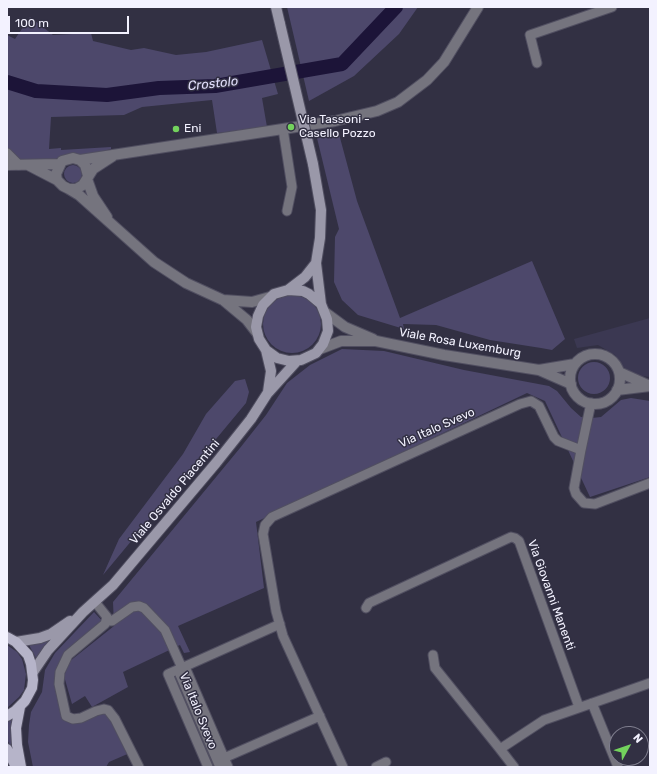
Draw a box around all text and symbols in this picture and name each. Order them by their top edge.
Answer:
scale bar [10,8,131,34]
text: 100 m [15,16,49,30]
water label: Crostolo [187,74,239,94]
place label: Via Tassoni - Casello Pozzo [299,113,376,141]
place label: Eni [184,122,201,136]
marker: Via Tassoni - Casello Pozzo [286,122,296,132]
marker: Eni [171,124,181,134]
street label: Viale Rosa Luxemburg [398,325,522,361]
street label: Via Italo Svevo [397,405,477,451]
street label: Viale Osvaldo Piacentini [127,437,223,547]
street label: Via Giovanni Manenti [524,538,578,652]
street label: Via Italo Svevo [176,671,220,751]
north arrow [609,726,649,766]
text: N [630,731,645,746]

